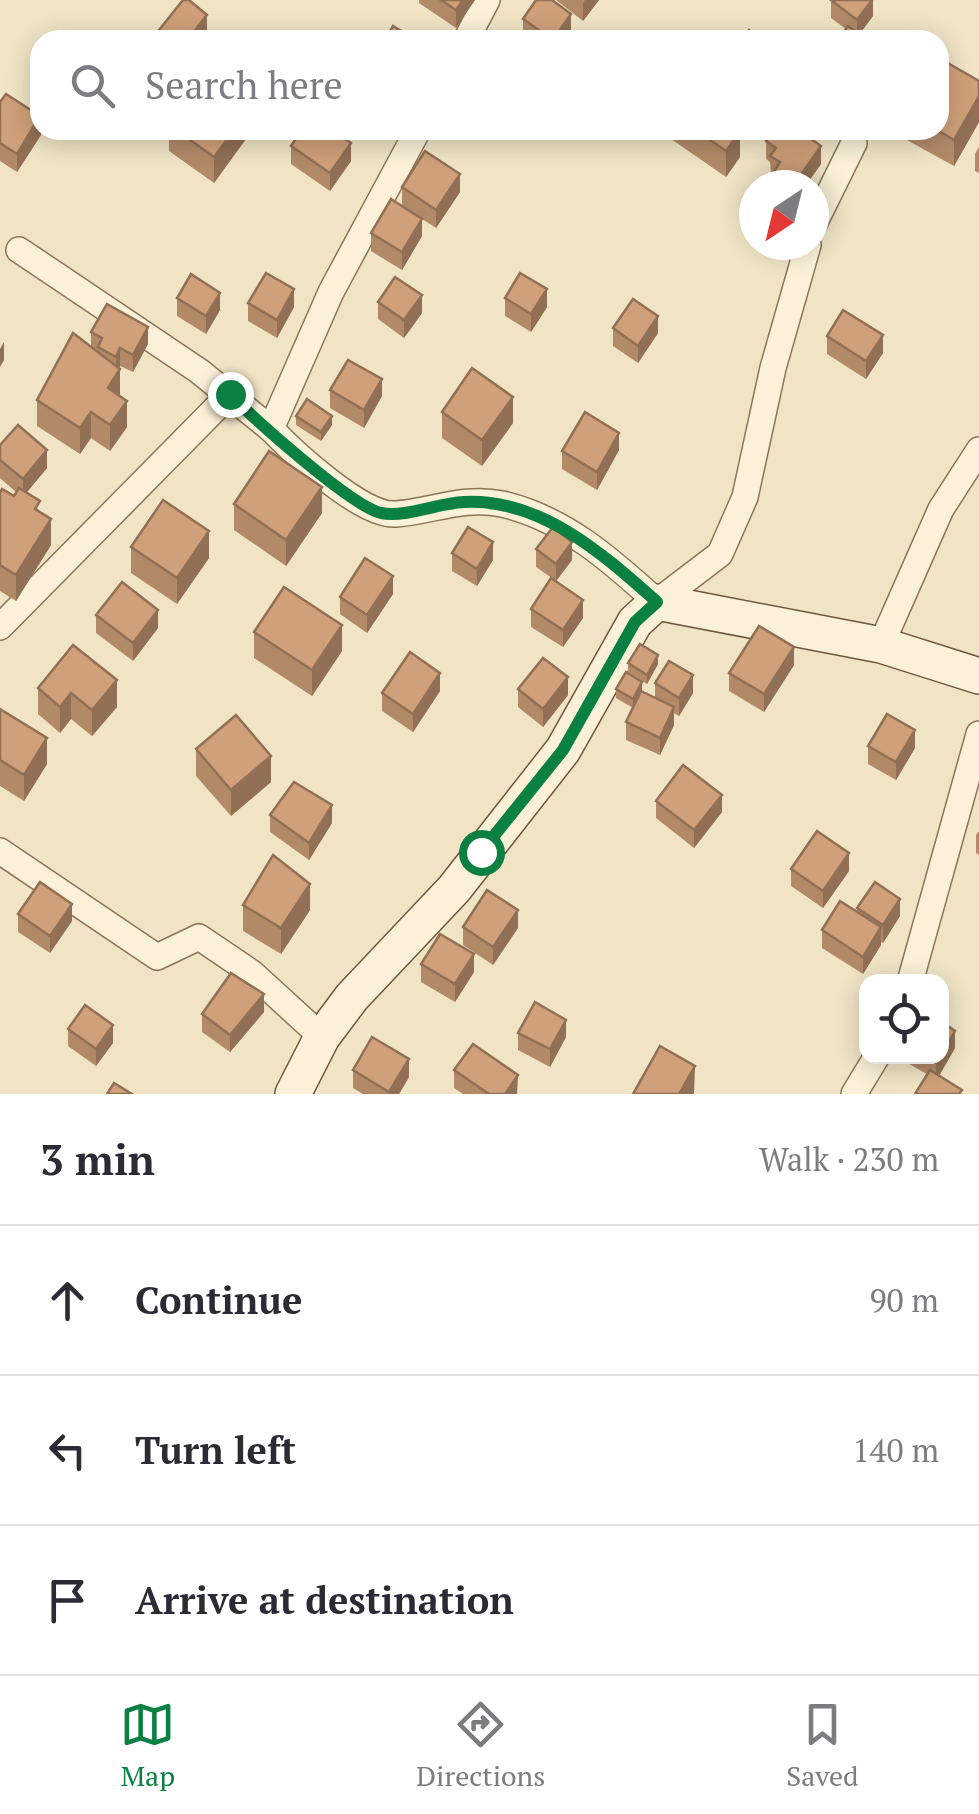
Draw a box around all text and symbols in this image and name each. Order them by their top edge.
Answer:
search box [30,30,949,140]
icon: search [65,58,120,113]
text: Search here [145,60,343,110]
north arrow [739,170,829,260]
route end [208,372,254,418]
route start [459,830,505,876]
map controls [859,974,949,1064]
button: locate [859,974,949,1064]
text: 3 min [40,1131,155,1187]
text: Walk · 230 m [759,1138,939,1180]
icon: ahead [40,1273,95,1328]
text: Continue [135,1275,302,1325]
text: 90 m [869,1279,939,1321]
icon: left [40,1423,95,1478]
text: Turn left [135,1425,296,1475]
text: 140 m [852,1429,939,1471]
icon: arrive [40,1573,95,1628]
text: Arrive at destination [135,1575,514,1625]
tab: Map [120,1697,175,1794]
tab: Directions [416,1697,545,1794]
tab: Saved [786,1697,859,1794]

